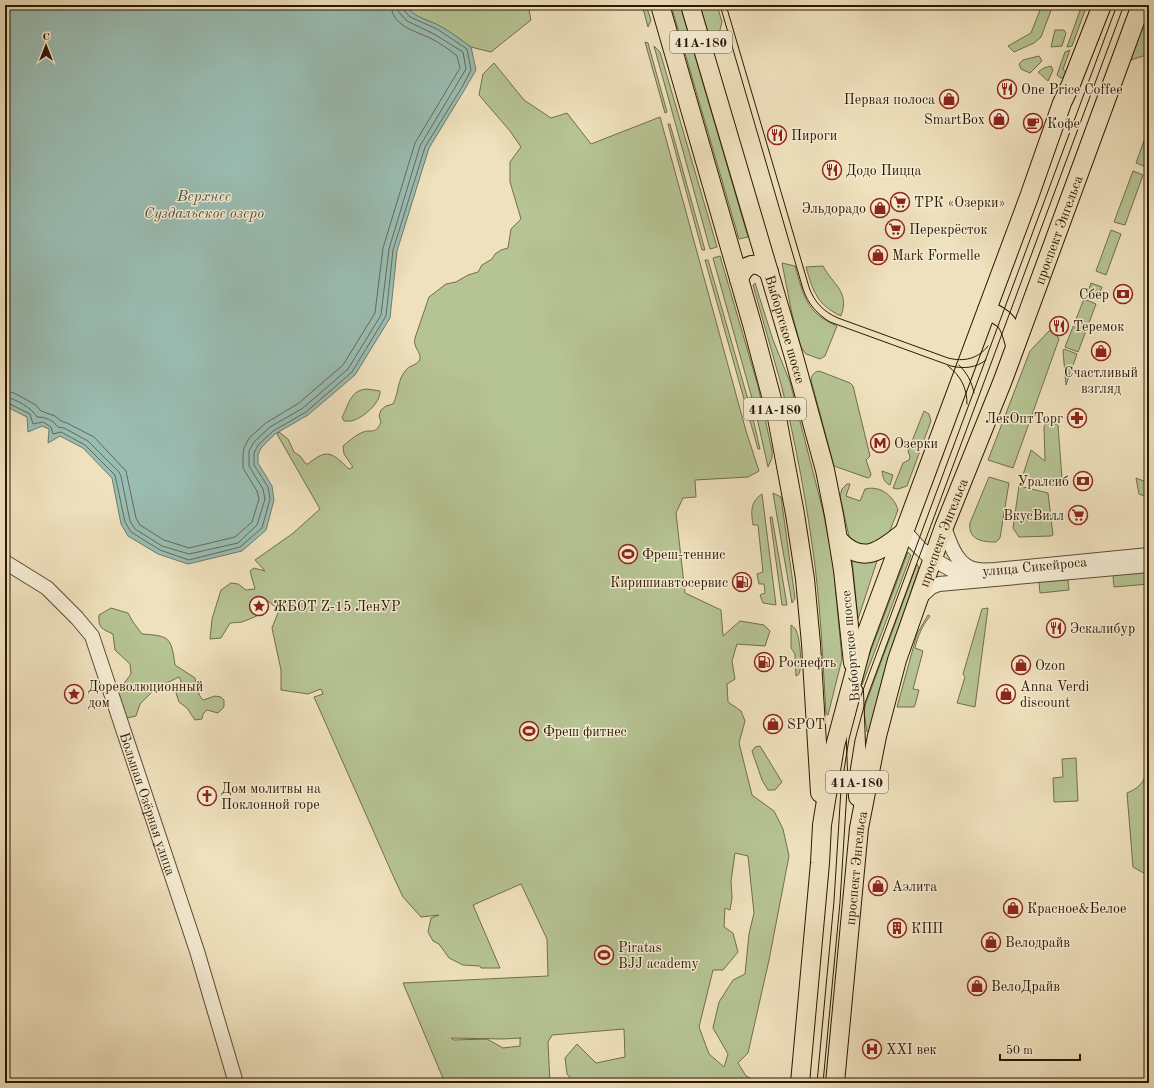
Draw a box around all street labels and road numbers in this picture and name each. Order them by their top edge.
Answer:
road number: 41А-180 [670,31,732,53]
street label: проспект Энгельса [1033,174,1086,286]
street label: Выборгское шоссе [762,274,807,385]
road number: 41А-180 [744,398,806,420]
street label: проспект Энгельса [917,477,971,589]
street label: улица Сикейроса [982,555,1088,579]
street label: Выборгское шоссе [839,589,863,702]
street label: Большая Озёрная улица [117,731,177,877]
road number: 41А-180 [826,771,888,793]
street label: проспект Энгельса [844,810,870,926]

